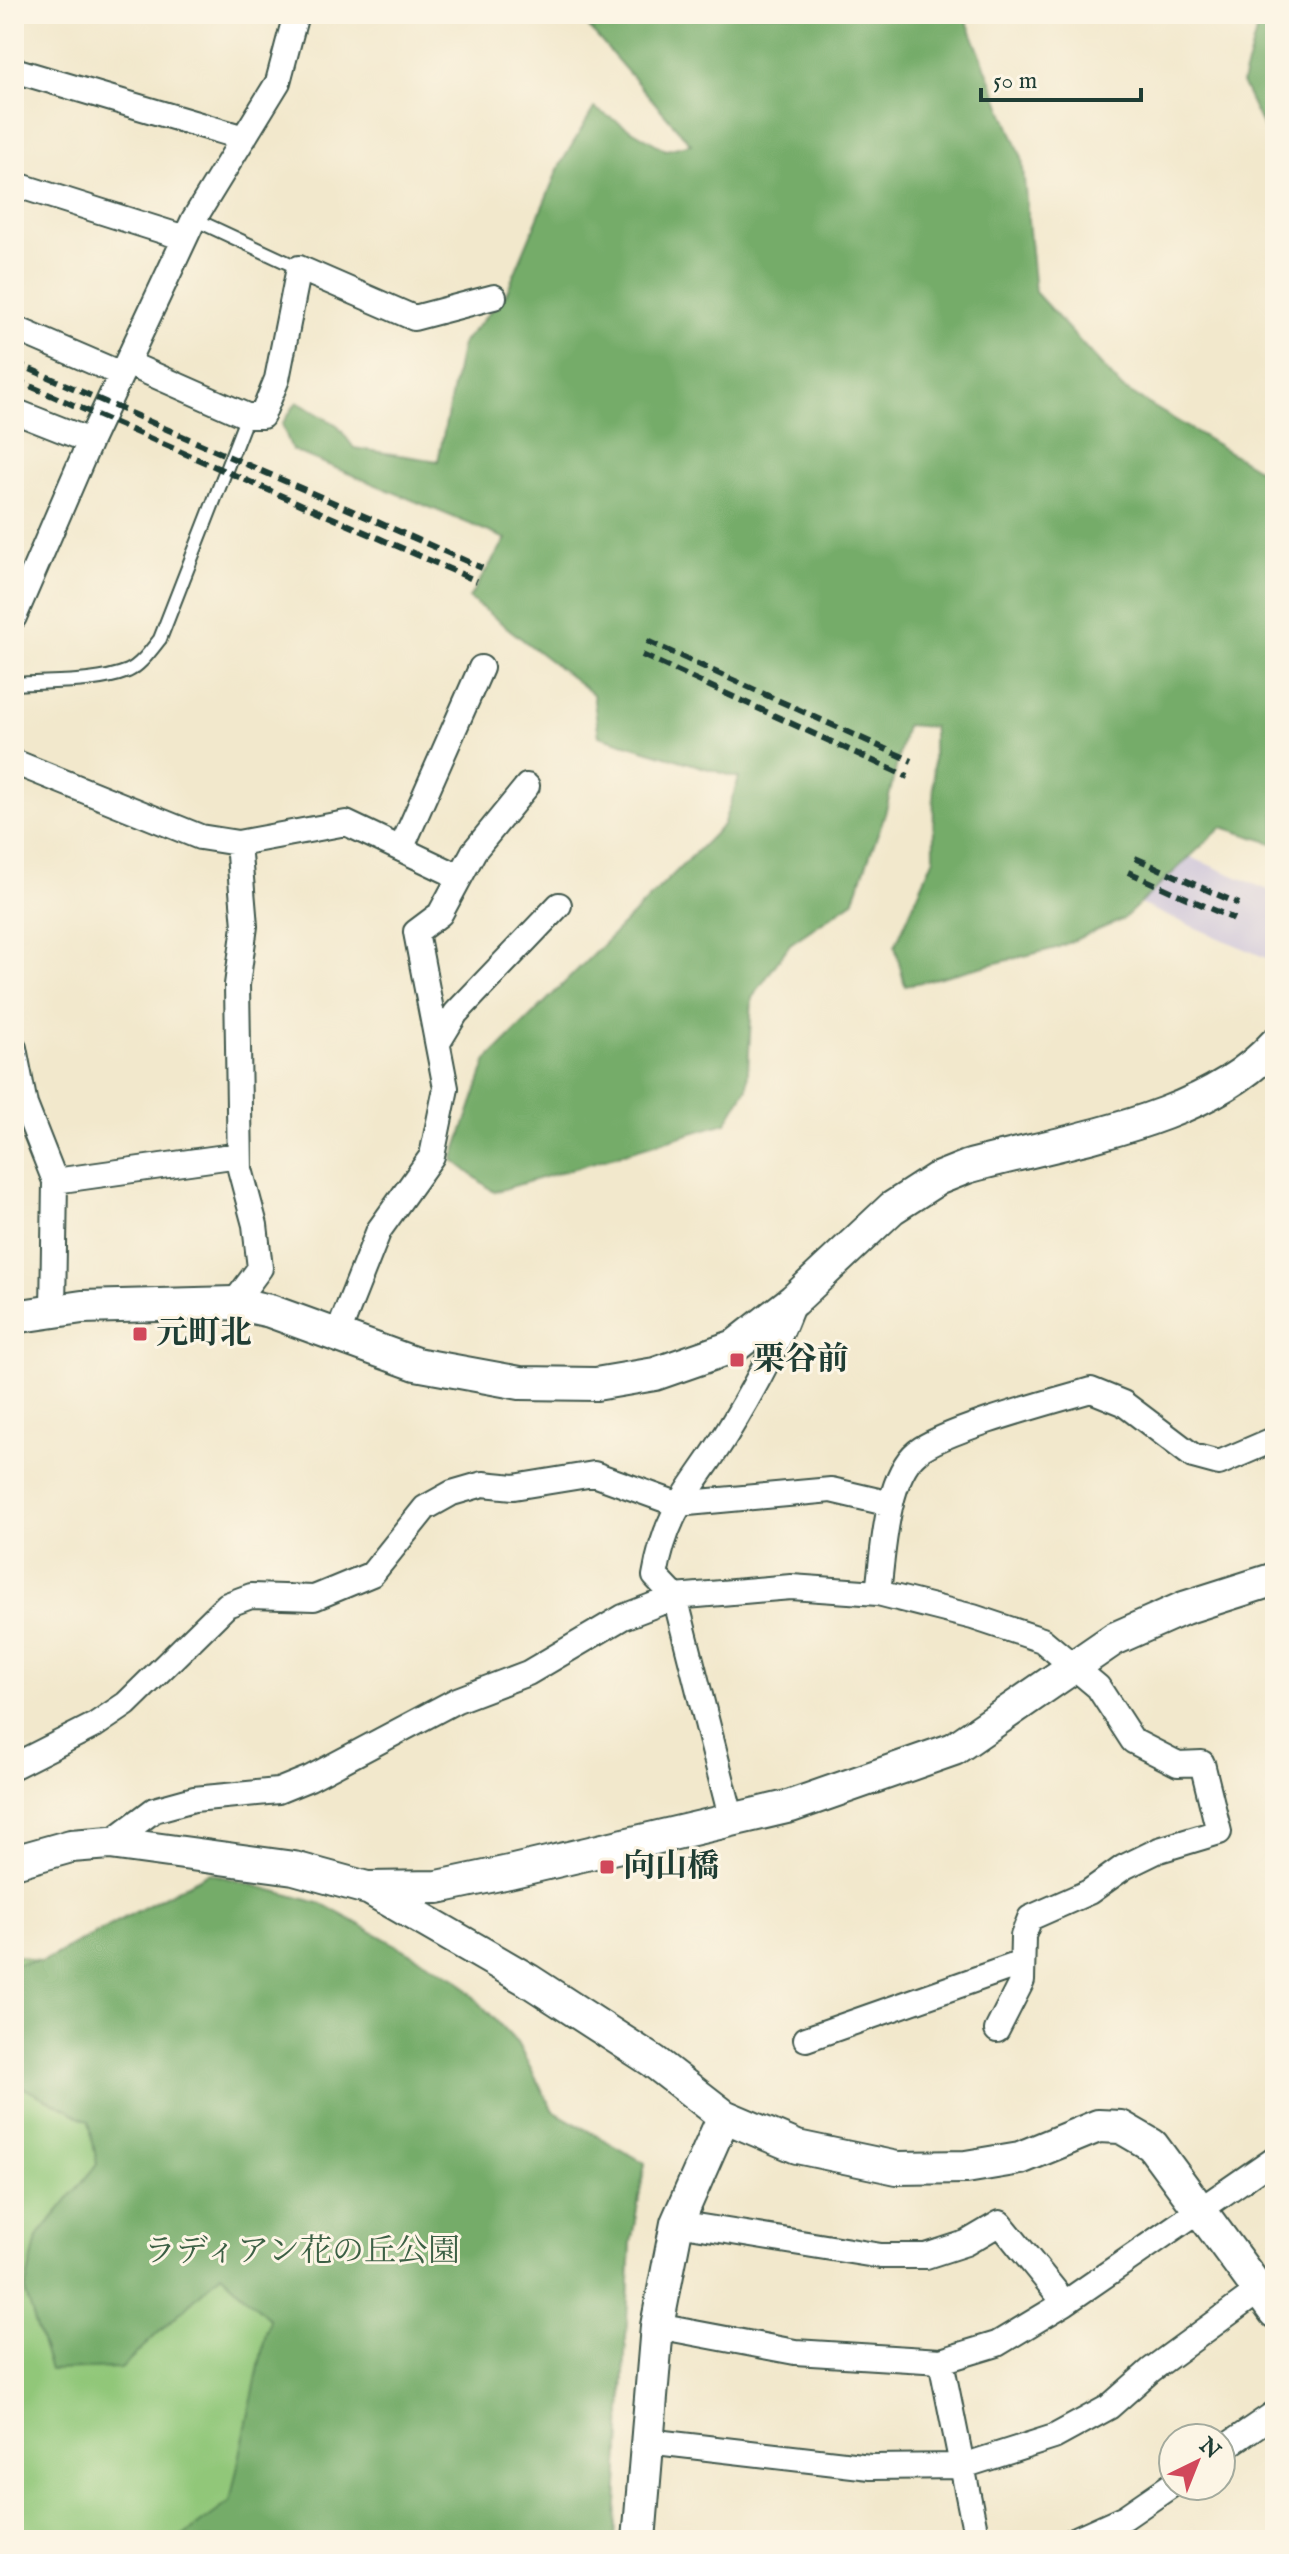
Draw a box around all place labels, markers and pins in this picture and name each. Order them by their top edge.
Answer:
place label: 元町北 [156,1314,252,1355]
marker: 元町北 [131,1325,149,1343]
place label: 栗谷前 [753,1340,849,1381]
marker: 栗谷前 [728,1351,746,1369]
place label: 向山橋 [623,1847,719,1888]
marker: 向山橋 [598,1858,616,1876]

